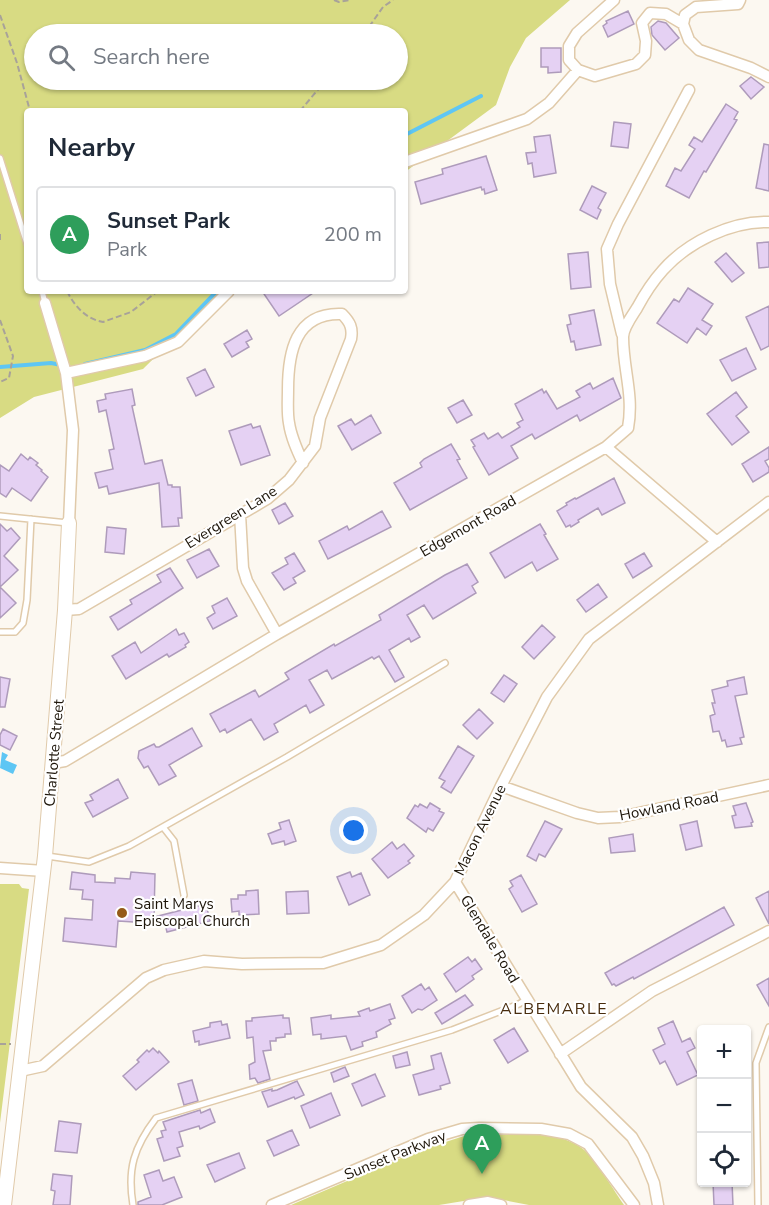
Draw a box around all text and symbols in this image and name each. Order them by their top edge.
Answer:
search box [24,24,408,90]
icon: search [45,41,78,74]
text: Search here [93,42,210,72]
text: Nearby [48,130,135,165]
text: Sunset Park [107,206,230,236]
text: A [62,221,77,248]
text: 200 m [324,221,382,248]
text: Park [107,236,147,263]
street label: Evergreen Lane [181,481,281,553]
street label: Edgemont Road [416,490,520,562]
street label: Charlotte Street [39,698,69,807]
street label: Macon Avenue [449,781,511,879]
street label: Howland Road [618,787,720,825]
your location [339,816,368,845]
street label: Glendale Road [456,891,524,987]
place label: Saint Marys Episcopal Church [134,894,250,931]
marker: Saint Marys Episcopal Church [115,906,129,920]
district label: ALBEMARLE [500,998,608,1020]
map controls [697,1025,751,1187]
button: + [697,1025,751,1079]
button: − [697,1079,751,1133]
pin: A [462,1124,502,1174]
street label: Sunset Parkway [341,1125,449,1185]
button: locate [697,1133,751,1187]

